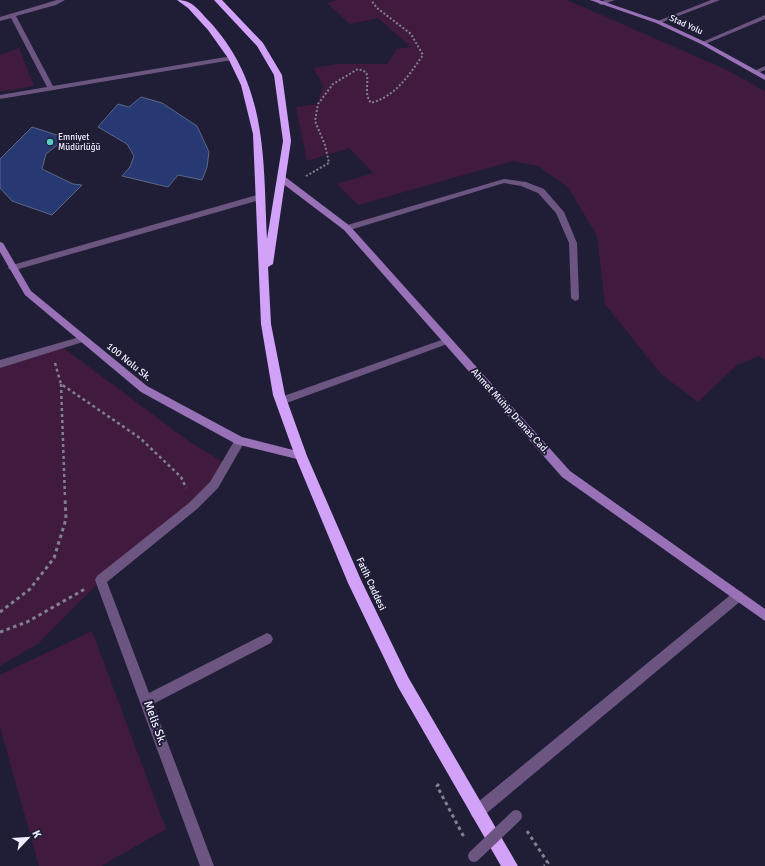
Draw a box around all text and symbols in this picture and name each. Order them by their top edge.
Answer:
street label: Stad Yolu [668,13,705,37]
place label: Emniyet Müdürlüğü [58,132,100,153]
marker: Emniyet Müdürlüğü [45,137,55,147]
street label: 100 Nolu Sk. [104,340,154,384]
street label: Ahmet Muhip Dranas Cad. [469,366,552,456]
street label: Fatih Caddesi [353,555,389,613]
street label: Melis Sk. [140,699,170,747]
north arrow [8,818,48,858]
text: K [29,828,44,840]

